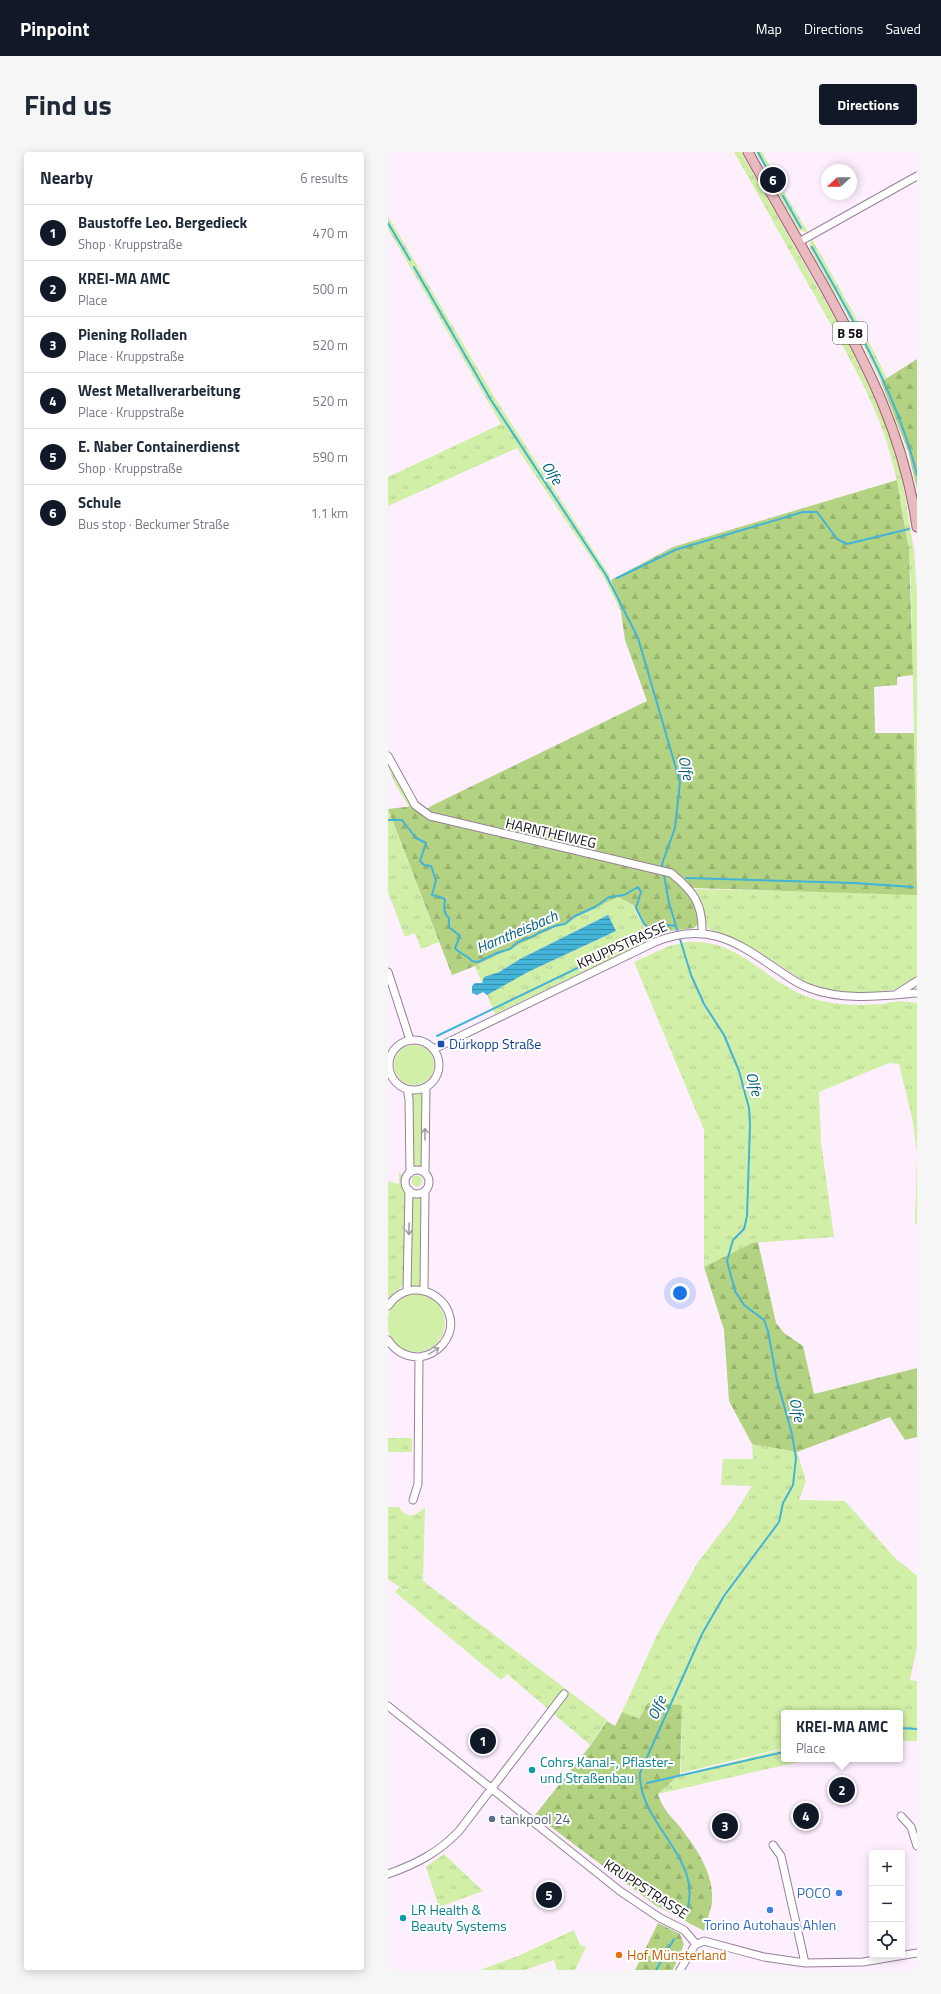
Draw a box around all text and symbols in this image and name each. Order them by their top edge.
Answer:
text: Pinpoint [20,14,89,43]
text: Map [756,18,782,39]
text: Directions [804,18,863,39]
text: Saved [885,18,921,39]
text: Find us [24,83,112,126]
button: Directions [819,84,917,125]
north arrow [821,164,857,200]
text: Nearby [40,165,93,191]
pin: 6 [760,165,786,195]
text: 6 results [300,168,348,188]
text: Baustoffe Leo. Bergedieck [78,211,247,234]
text: 1 [49,223,57,243]
text: 470 m [312,223,348,243]
text: Shop · Kruppstraße [78,234,182,254]
text: KREI-MA AMC [78,267,170,290]
text: 2 [49,279,57,299]
text: 500 m [312,279,348,299]
text: Place [78,290,107,310]
road number: B 58 [833,322,867,344]
text: Piening Rolladen [78,323,187,346]
text: 3 [49,335,57,355]
text: 520 m [312,335,348,355]
text: Place · Kruppstraße [78,346,184,366]
text: West Metallverarbeitung [78,379,240,402]
text: 4 [49,391,57,411]
text: 520 m [312,391,348,411]
text: Place · Kruppstraße [78,402,184,422]
text: E. Naber Containerdienst [78,435,240,458]
text: 5 [49,447,57,467]
text: 590 m [312,447,348,467]
water label: Olfe [536,456,569,490]
text: Shop · Kruppstraße [78,458,182,478]
text: Schule [78,491,121,514]
text: 6 [49,503,57,523]
text: 1.1 km [311,503,348,523]
text: Bus stop · Beckumer Straße [78,514,229,534]
water label: Olfe [673,754,700,783]
street label: HARNTHEIWEG [504,812,599,853]
water label: Harntheisbach [473,904,561,959]
street label: KRUPPSTRASSE [573,915,671,974]
place label: Dürkopp Straße [449,1033,541,1054]
marker: Dürkopp Straße [436,1039,446,1049]
water label: Olfe [740,1069,769,1100]
one-way arrow [421,1128,429,1141]
one-way arrow [405,1222,412,1235]
your location [670,1283,690,1303]
one-way arrow [428,1346,440,1354]
water label: Olfe [784,1396,811,1425]
water label: Olfe [641,1691,672,1723]
popup [781,1710,903,1762]
text: KREI-MA AMC [796,1715,888,1738]
pin: 1 [470,1726,496,1756]
text: Place [796,1738,825,1758]
place label: Cohrs Kanal-, Pflaster- und Straßenbau [540,1751,674,1788]
marker: Cohrs Kanal-, Pflaster- und Straßenbau [527,1765,537,1775]
pin: 2 [829,1775,855,1805]
pin: 4 [793,1801,819,1831]
place label: tankpool 24 [500,1808,570,1829]
pin: 3 [712,1811,738,1841]
marker: tankpool 24 [487,1814,497,1824]
map controls [869,1850,905,1958]
button: + [869,1850,905,1886]
street label: KRUPPSTRASSE [600,1853,693,1924]
pin: 5 [536,1880,562,1910]
place label: POCO [797,1882,831,1903]
button: − [869,1886,905,1922]
marker: POCO [834,1888,844,1898]
place label: LR Health & Beauty Systems [411,1899,507,1936]
marker: Torino Autohaus Ahlen [765,1905,775,1915]
marker: LR Health & Beauty Systems [398,1913,408,1923]
place label: Torino Autohaus Ahlen [704,1914,836,1935]
button: locate [869,1922,905,1958]
place label: Hof Münsterland [627,1944,727,1965]
marker: Hof Münsterland [614,1950,624,1960]

